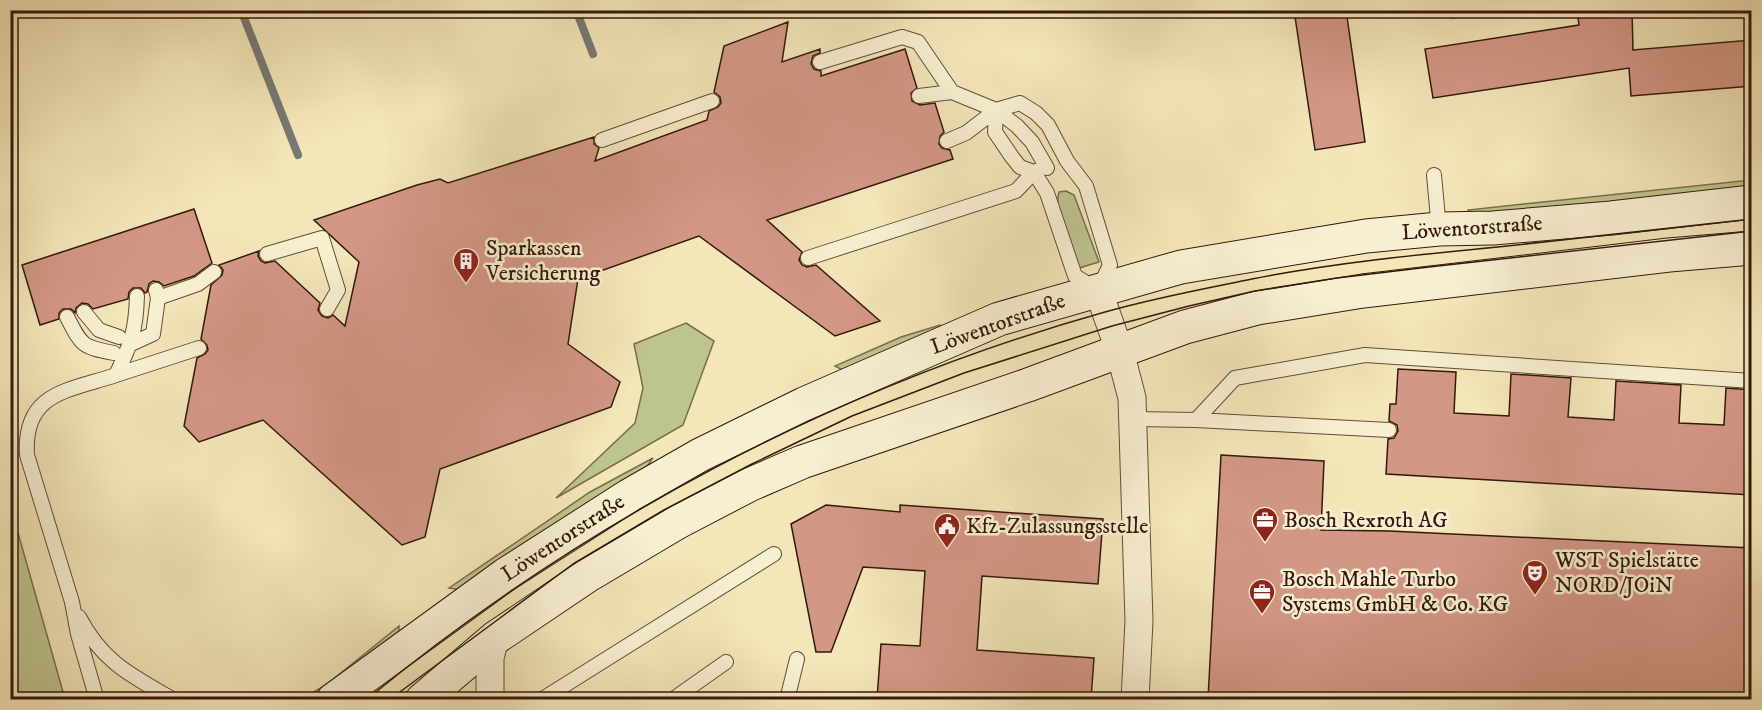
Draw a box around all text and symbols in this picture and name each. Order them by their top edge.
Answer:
street label: Löwentorstraße [1401,210,1543,246]
place label: Sparkassen Versicherung [485,235,600,287]
building icon: Sparkassen Versicherung [451,246,481,284]
street label: Löwentorstraße [927,287,1069,361]
street label: Löwentorstraße [496,488,630,588]
office icon: Bosch Rexroth AG [1250,505,1280,543]
place label: Bosch Rexroth AG [1284,507,1448,534]
public building icon: Kfz-Zulassungsstelle [932,511,962,549]
place label: Kfz-Zulassungsstelle [966,513,1148,540]
place label: WST Spielstätte NORD/JOiN [1554,547,1699,599]
theatre icon: WST Spielstätte NORD/JOiN [1520,558,1550,596]
place label: Bosch Mahle Turbo Systems GmbH & Co. KG [1282,566,1508,618]
office icon: Bosch Mahle Turbo Systems GmbH & Co. KG [1247,577,1277,615]

